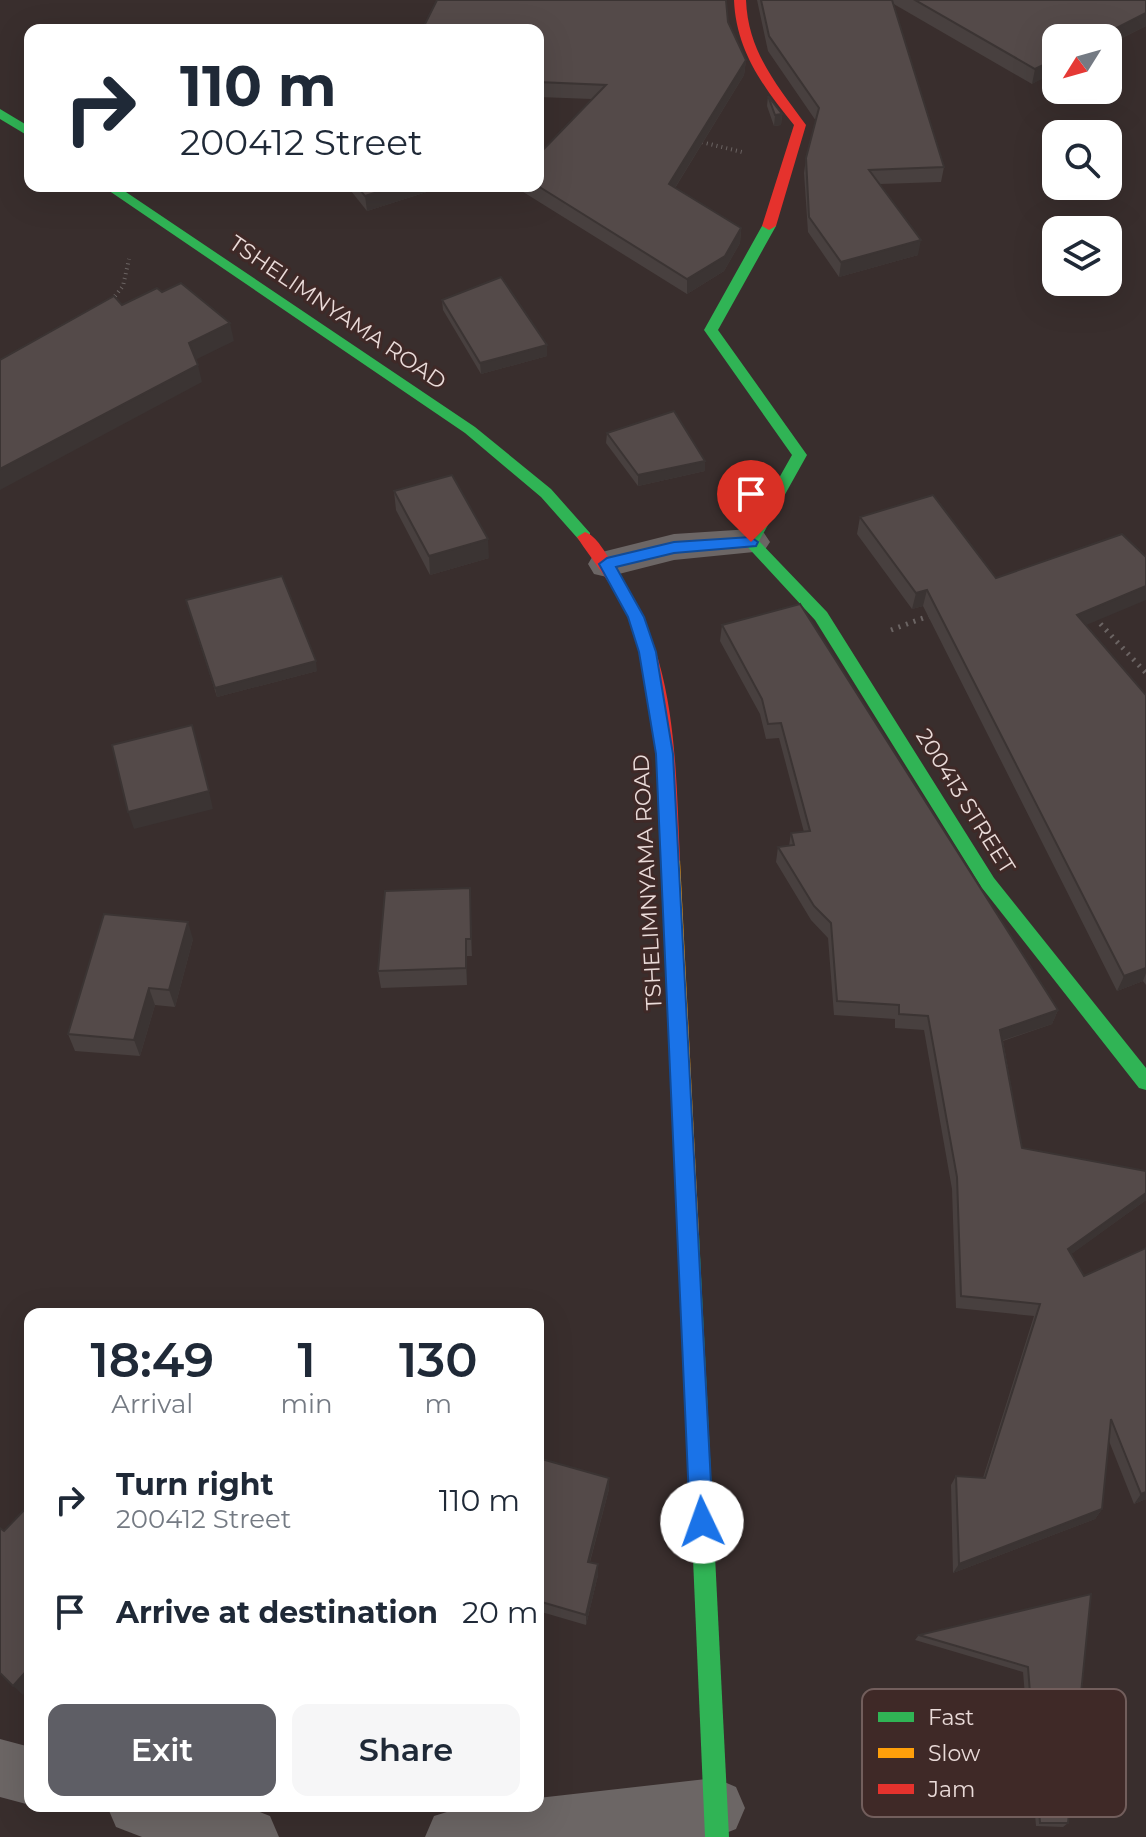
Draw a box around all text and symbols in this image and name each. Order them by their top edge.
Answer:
north arrow [1042,24,1122,104]
map controls [1042,24,1122,296]
text: 110 m [180,52,337,120]
icon: right [48,56,152,160]
text: 200412 Street [180,120,423,164]
button: search [1042,120,1122,200]
button: layers [1042,216,1122,296]
street label: TSHELIMNYAMA ROAD [224,230,451,395]
pin [717,460,785,542]
icon: arrive [729,472,773,516]
street label: 200413 STREET [910,724,1021,879]
street label: TSHELIMNYAMA ROAD [627,753,668,1011]
text: 18:49 [90,1331,214,1389]
text: 1 [297,1331,316,1389]
text: 130 [399,1331,478,1389]
text: Arrival [111,1388,193,1420]
text: min [281,1388,333,1420]
text: m [425,1388,452,1420]
text: Turn right [116,1466,273,1503]
icon: right [48,1478,92,1522]
position arrow [660,1480,744,1564]
text: 110 m [439,1482,520,1519]
text: 200412 Street [116,1503,291,1535]
icon: arrive [48,1590,92,1634]
text: Arrive at destination [116,1594,438,1631]
text: 20 m [462,1594,539,1631]
legend [862,1689,1126,1817]
button: Exit [48,1704,276,1796]
button: Share [292,1704,520,1796]
text: Fast [928,1704,974,1731]
text: Slow [928,1740,981,1767]
text: Jam [927,1776,975,1803]

